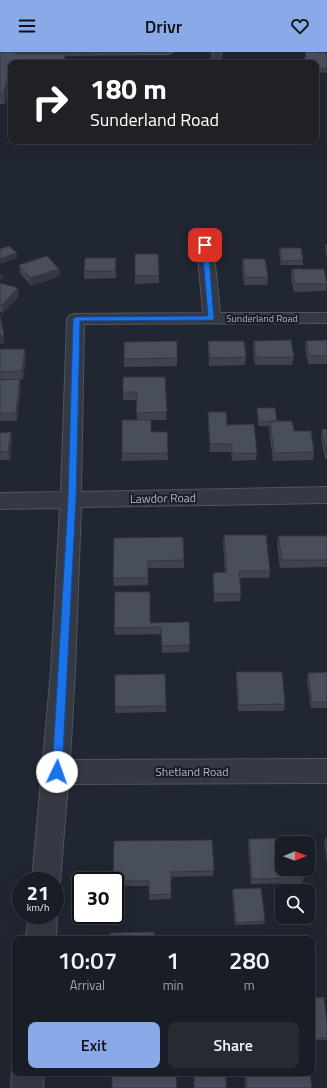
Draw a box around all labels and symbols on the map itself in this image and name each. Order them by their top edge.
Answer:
pin [188,228,222,262]
street label: Sunderland Road [226,311,298,326]
street label: Lawdor Road [130,488,196,508]
position arrow [36,751,78,793]
street label: Shetland Road [155,762,229,781]
north arrow [275,836,315,876]
speed limit sign: 30 [72,872,124,924]

